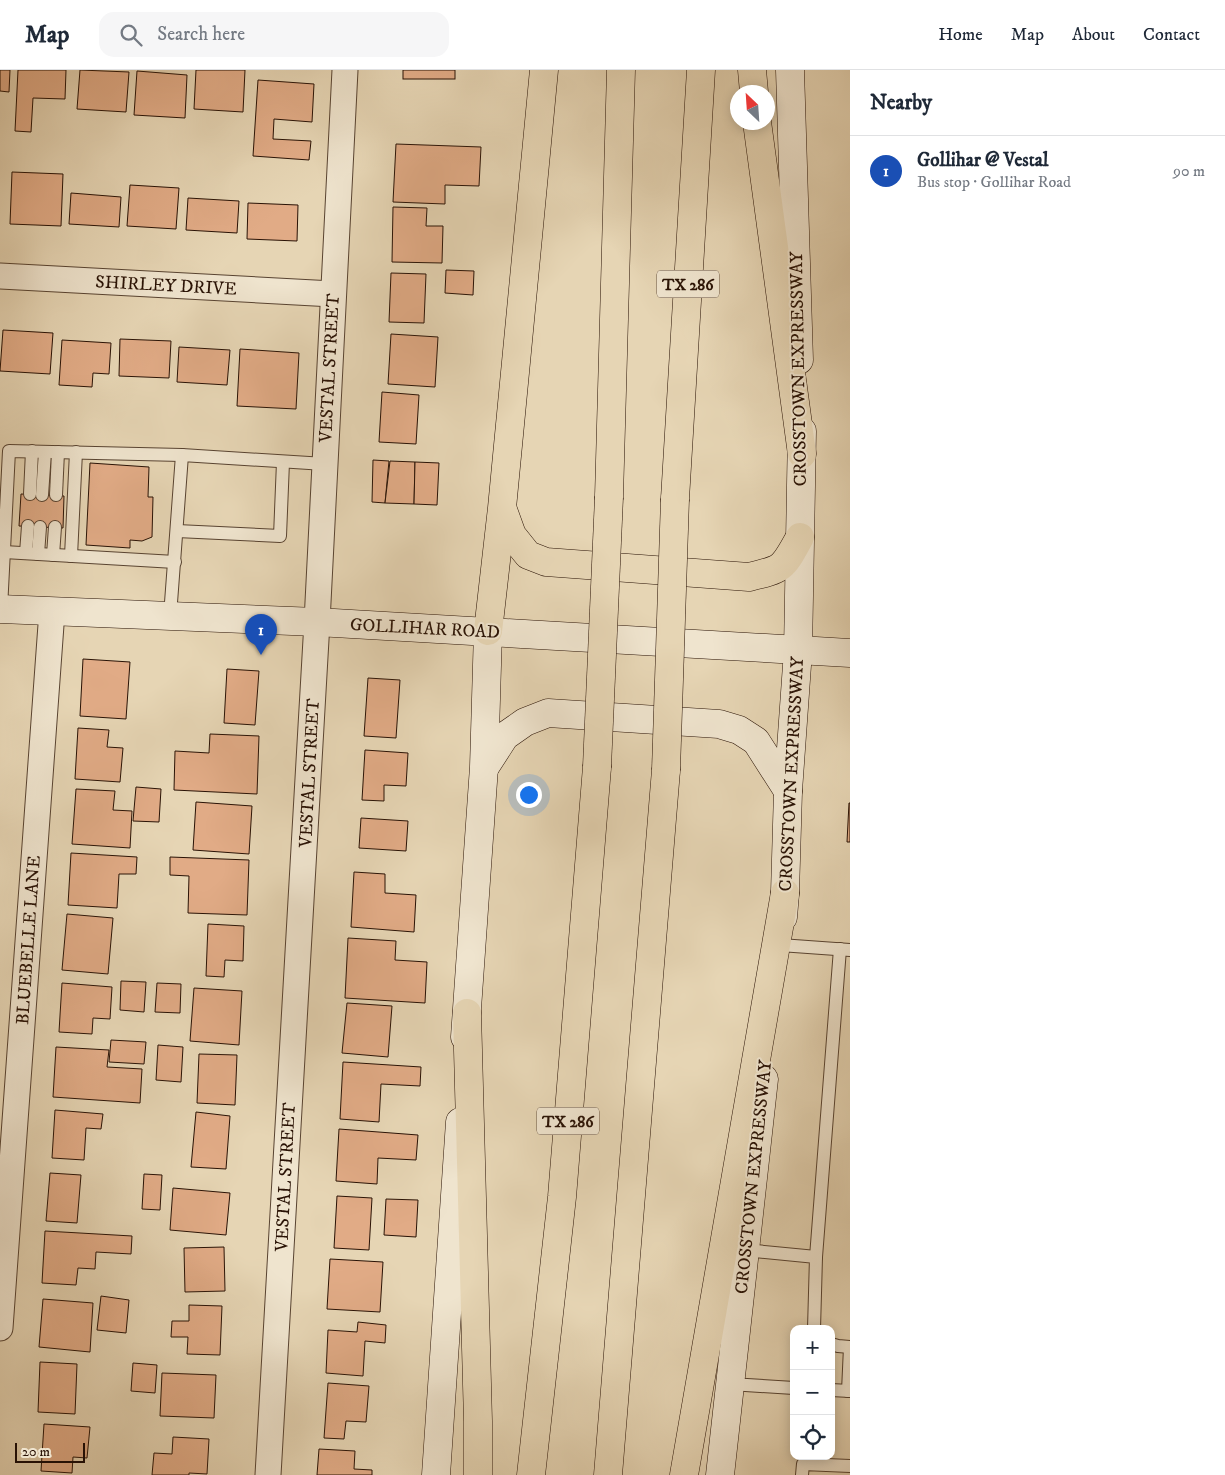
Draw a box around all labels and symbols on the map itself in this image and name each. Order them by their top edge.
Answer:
north arrow [730,85,775,130]
street label: CROSSTOWN EXPRESSWAY [786,251,812,487]
road number: TX 286 [657,270,719,298]
street label: SHIRLEY DRIVE [95,271,237,301]
street label: VESTAL STREET [315,293,345,444]
pin: 1 [245,614,277,655]
street label: GOLLIHAR ROAD [349,614,501,644]
street label: CROSSTOWN EXPRESSWAY [775,655,809,892]
street label: VESTAL STREET [295,698,325,849]
your location [516,782,542,808]
street label: BLUEBELLE LANE [12,854,46,1025]
street label: CROSSTOWN EXPRESSWAY [731,1058,777,1295]
street label: VESTAL STREET [271,1102,301,1253]
road number: TX 286 [537,1108,599,1134]
scale bar [15,1440,85,1463]

